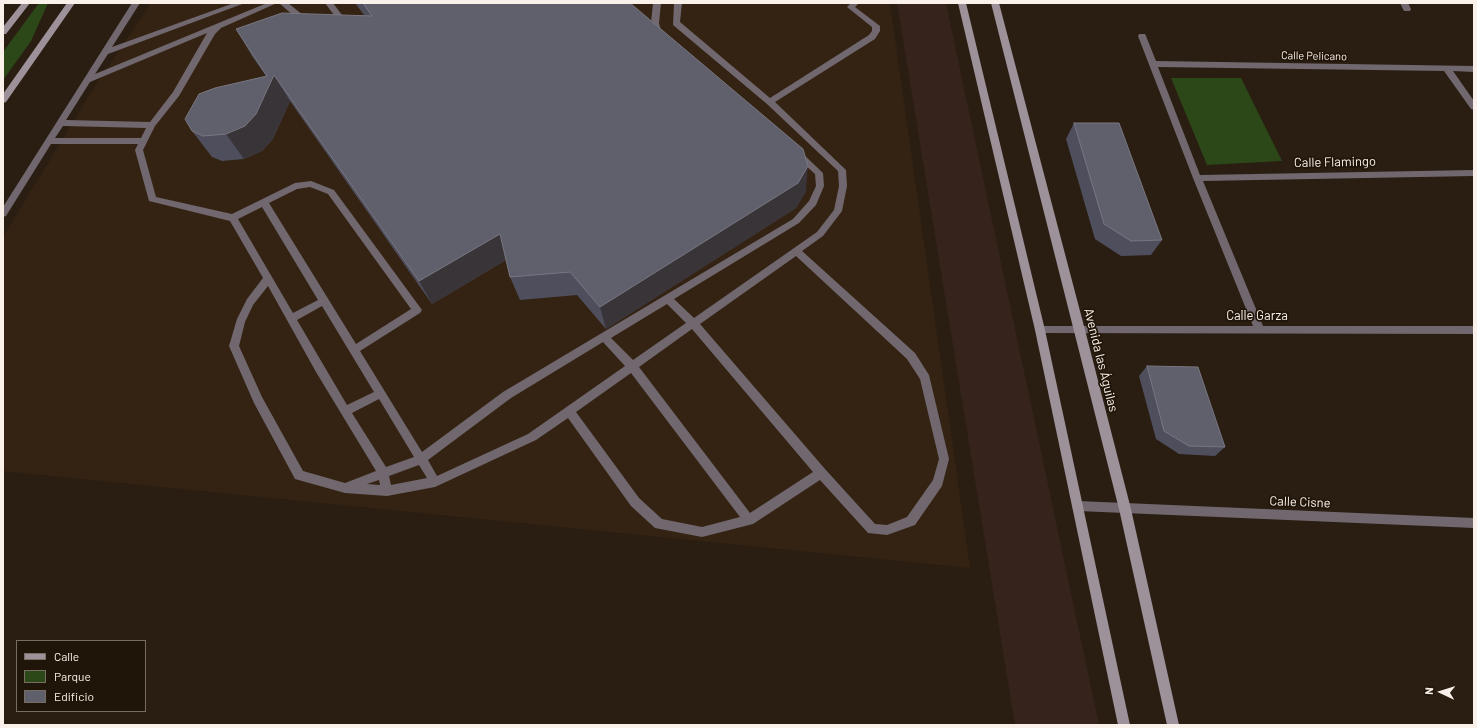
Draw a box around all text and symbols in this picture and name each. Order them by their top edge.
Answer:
street label: Calle Pelicano [1281,49,1347,63]
street label: Calle Flamingo [1294,153,1376,171]
street label: Avenida las Águilas [1081,307,1121,413]
street label: Calle Garza [1226,308,1288,324]
street label: Calle Cisne [1269,493,1331,511]
legend [16,640,146,712]
text: Calle [54,649,79,663]
text: Parque [54,669,91,683]
north arrow [1421,672,1461,712]
text: N [1422,687,1435,695]
text: Edificio [54,689,94,703]

